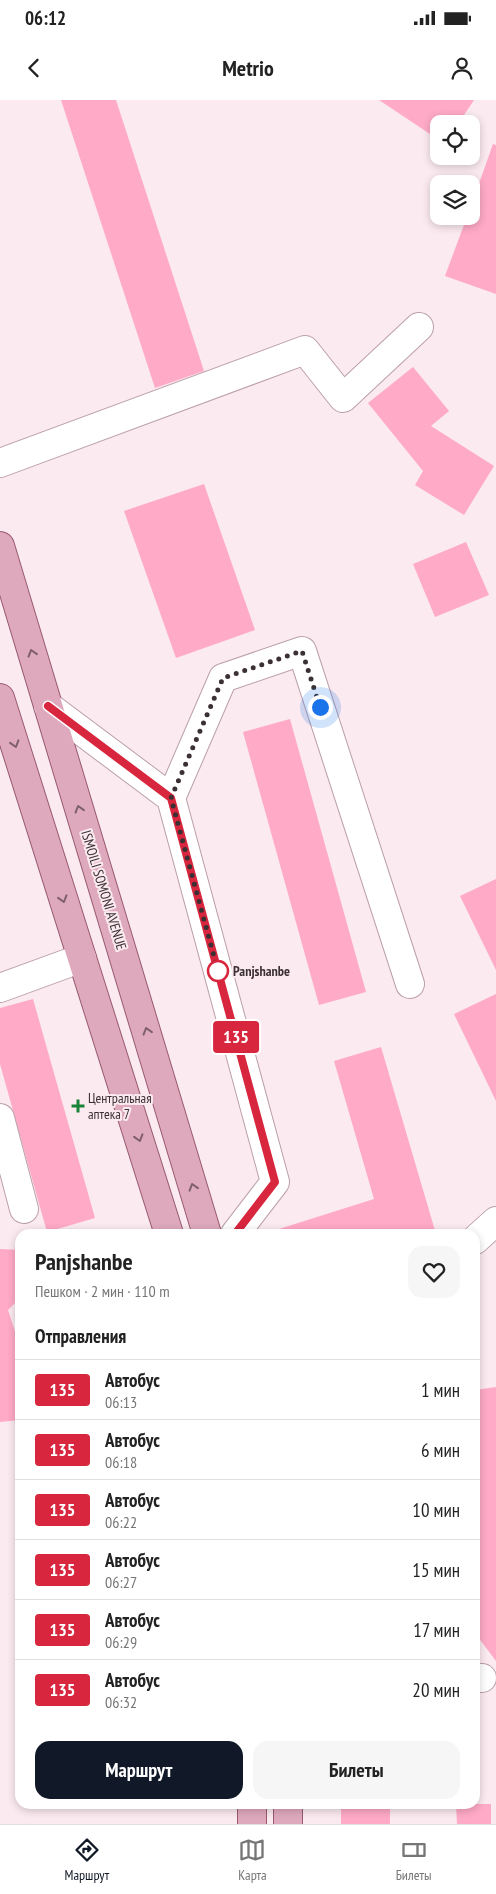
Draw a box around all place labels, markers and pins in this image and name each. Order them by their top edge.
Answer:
marker: Panjshanbe [207,960,229,982]
place label: Panjshanbe [233,962,290,980]
place label: Центральная аптека 7 [88,1089,152,1123]
marker: Центральная аптека 7 [72,1100,84,1112]

